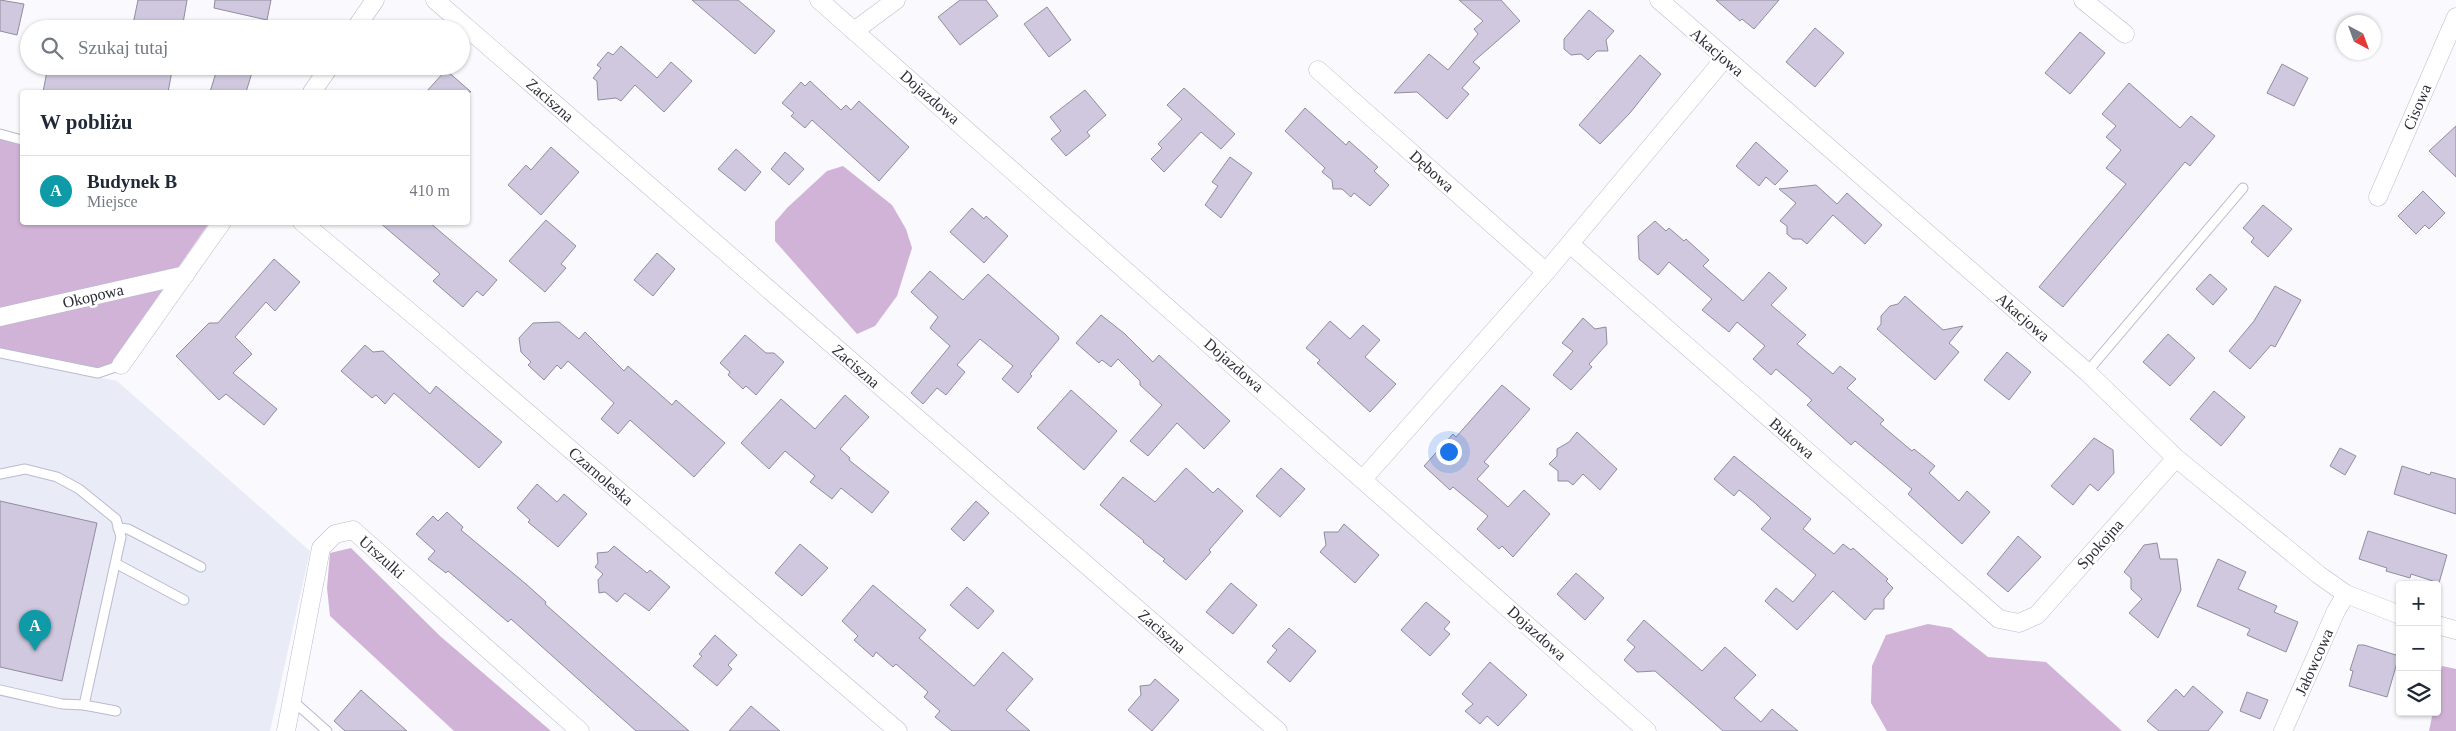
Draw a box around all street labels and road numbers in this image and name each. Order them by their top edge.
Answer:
street label: Akacjowa [1686,24,1747,80]
street label: Dojazdowa [896,67,963,128]
street label: Zaciszna [523,75,577,125]
street label: Cisowa [2400,82,2434,132]
street label: Dębowa [1406,147,1457,196]
street label: Okopowa [61,281,125,312]
street label: Akacjowa [1992,289,2053,345]
street label: Dojazdowa [1200,335,1267,396]
street label: Zaciszna [829,341,883,391]
street label: Bukowa [1766,414,1818,462]
street label: Czarnoleska [566,444,636,508]
street label: Spokojna [2073,516,2127,573]
street label: Urszulki [356,532,409,582]
street label: Dojazdowa [1504,602,1570,664]
street label: Zaciszna [1135,606,1189,656]
street label: Jałowcowa [2292,626,2336,698]

